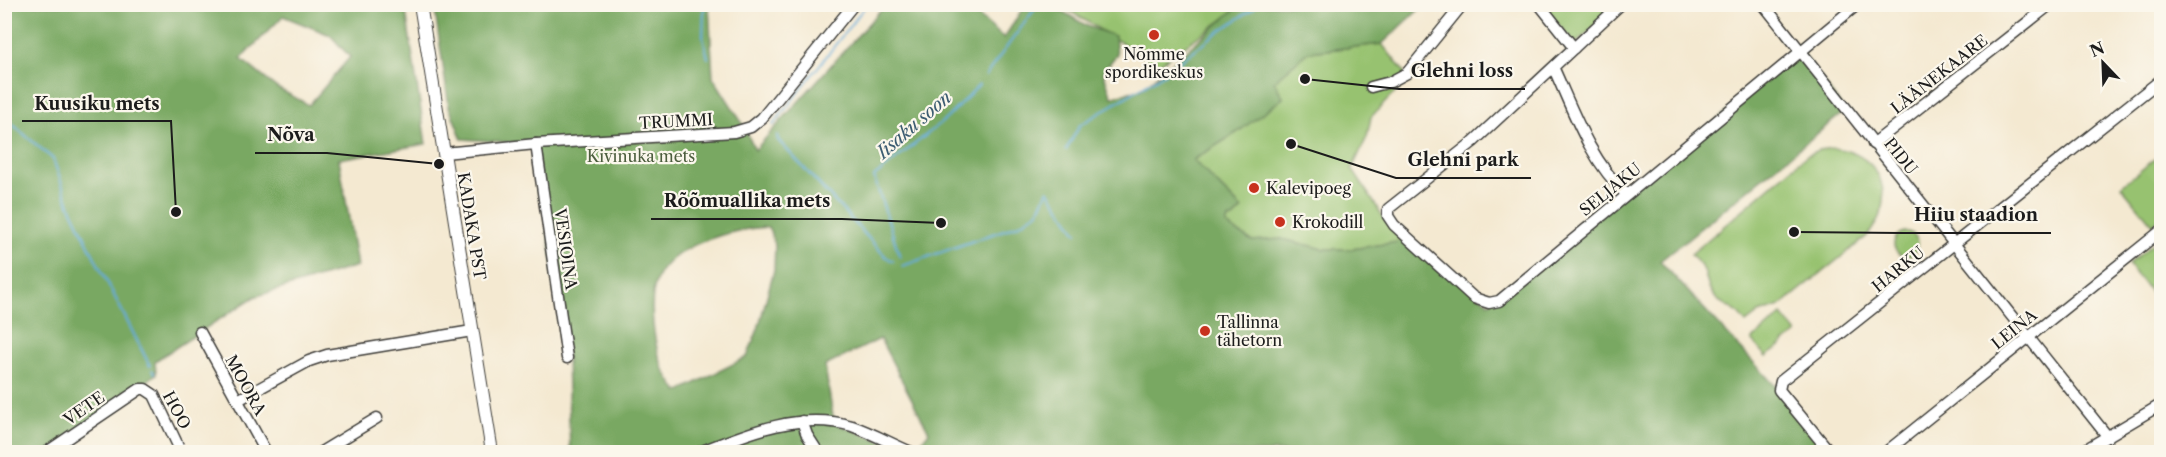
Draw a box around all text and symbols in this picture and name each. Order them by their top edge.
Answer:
marker: Nõmme spordikeskus [1147,28,1161,42]
street label: LÄÄNEKAARE [1887,30,1991,118]
north arrow [2073,33,2133,93]
text: N [2087,37,2108,61]
place label: Nõmme spordikeskus [1105,44,1203,82]
callout: Glehni loss [1399,53,1525,89]
text: Glehni loss [1411,60,1513,82]
callout: Kuusiku mets [22,85,171,121]
water label: Iisaku soon [870,86,956,165]
text: Kuusiku mets [34,93,160,115]
street label: TRUMMI [638,109,714,133]
callout: Nõva [255,117,327,153]
text: Nõva [267,124,315,146]
street label: PIDU [1880,134,1922,178]
callout: Glehni park [1396,142,1531,178]
park label: Kivinuka mets [587,146,695,166]
text: Glehni park [1407,149,1520,171]
street label: SELJAKU [1575,158,1645,220]
street label: KADAKA PST [454,171,490,281]
place label: Kalevipoeg [1266,178,1351,198]
marker: Kalevipoeg [1247,181,1261,195]
callout: Rõõmuallika mets [651,183,842,219]
text: Rõõmuallika mets [664,190,830,212]
callout: Hiiu staadion [1902,197,2051,233]
text: Hiiu staadion [1914,204,2039,226]
street label: VESIOINA [550,206,582,292]
place label: Krokodill [1292,212,1364,232]
marker: Krokodill [1273,215,1287,229]
street label: HARKU [1868,242,1928,296]
street label: LEINA [1987,304,2042,353]
place label: Tallinna tähetorn [1217,312,1282,350]
marker: Tallinna tähetorn [1198,324,1212,338]
street label: MOORA [221,351,271,420]
street label: VETE [59,387,108,430]
street label: HOO [159,388,195,432]

